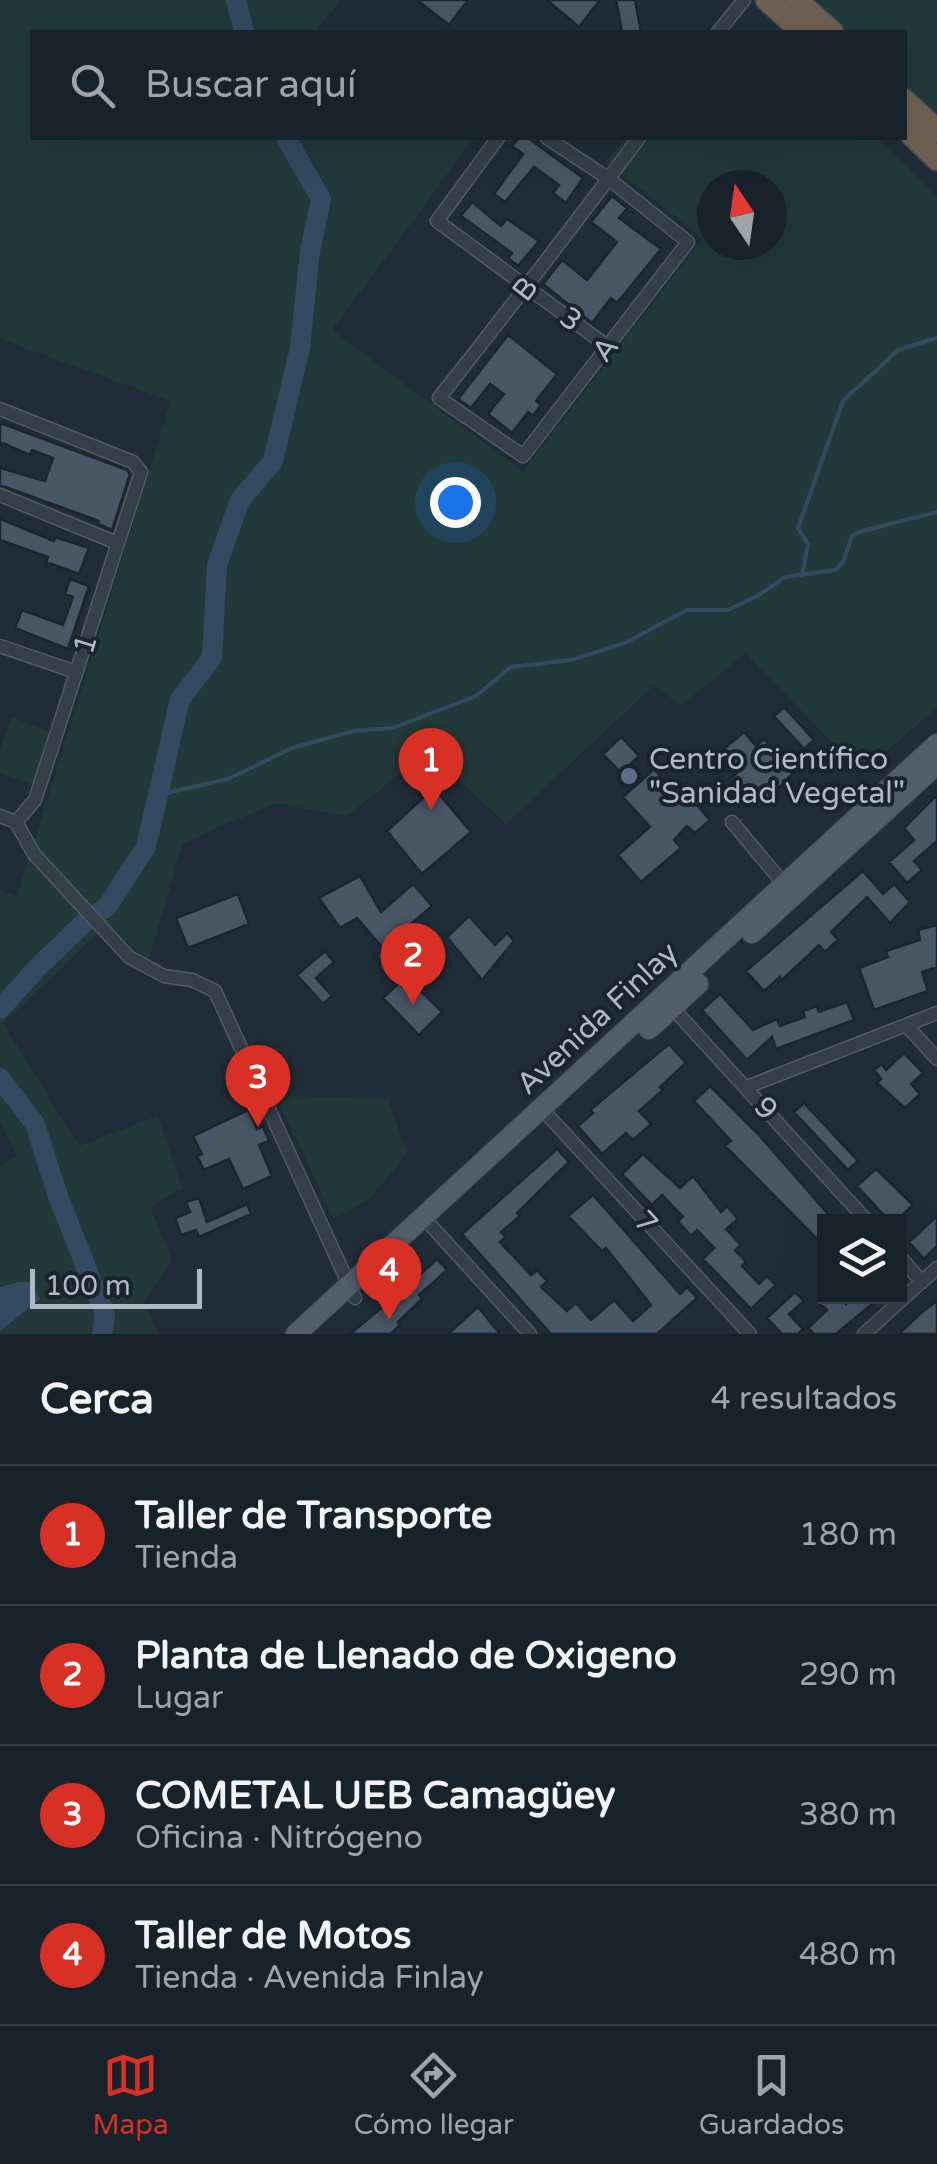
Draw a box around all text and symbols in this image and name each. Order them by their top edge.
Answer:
search box [30,30,907,140]
icon: search [65,58,120,113]
text: Buscar aquí [145,62,356,108]
north arrow [697,170,787,260]
street label: B [504,270,546,309]
street label: 3 [552,299,589,340]
street label: A [584,329,627,370]
your location [430,477,481,528]
street label: 1 [65,630,106,659]
pin: 1 [398,728,464,810]
place label: Centro Científico "Sanidad Vegetal" [649,741,905,812]
marker: Centro Científico "Sanidad Vegetal" [618,765,640,787]
pin: 2 [380,922,446,1005]
street label: Avenida Finlay [509,934,686,1103]
pin: 3 [226,1044,290,1127]
street label: 9 [746,1089,786,1128]
street label: 7 [626,1203,666,1242]
map controls [817,1214,907,1304]
button: layers [817,1214,907,1304]
pin: 4 [356,1238,422,1320]
scale bar [30,1264,202,1308]
text: 100 m [45,1269,131,1303]
text: Cerca [40,1374,154,1425]
text: 4 resultados [711,1380,897,1418]
text: Taller de Transporte [135,1493,492,1539]
text: 1 [62,1516,83,1554]
text: 180 m [799,1516,897,1554]
text: Tienda [135,1539,238,1577]
text: Planta de Llenado de Oxigeno [135,1633,677,1679]
text: 2 [62,1656,83,1694]
text: 290 m [799,1656,897,1694]
text: Lugar [135,1679,223,1717]
text: COMETAL UEB Camagüey [135,1773,615,1819]
text: 3 [62,1796,83,1834]
text: 380 m [799,1796,897,1834]
text: Oficina · Nitrógeno [135,1819,423,1857]
text: Taller de Motos [135,1913,411,1959]
text: 4 [62,1936,83,1974]
text: 480 m [799,1936,897,1974]
text: Tienda · Avenida Finlay [135,1959,484,1997]
tab: Mapa [93,2048,169,2142]
tab: Cómo llegar [354,2048,514,2142]
tab: Guardados [699,2048,845,2142]

